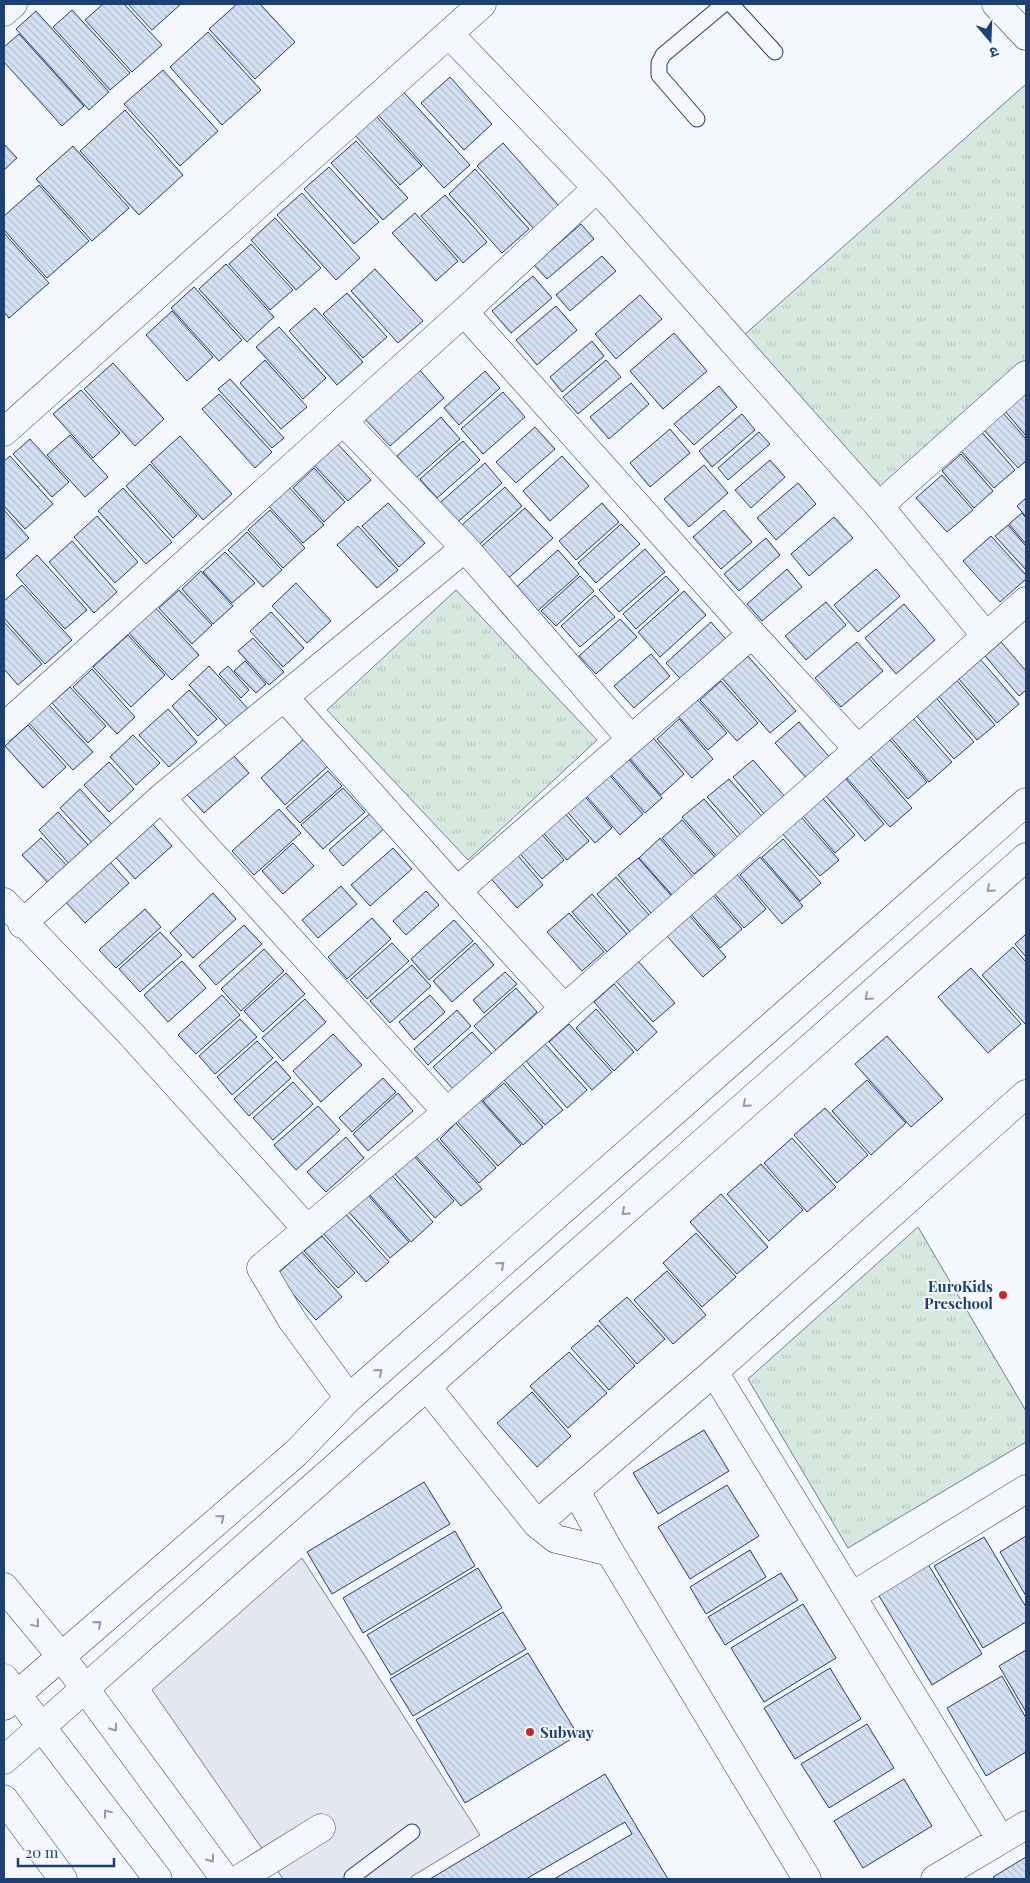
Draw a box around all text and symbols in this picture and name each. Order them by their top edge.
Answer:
north arrow [965,15,1015,65]
text: उ [987,42,1001,63]
one-way arrow [986,883,995,892]
one-way arrow [865,991,874,1000]
one-way arrow [743,1099,752,1108]
one-way arrow [621,1206,630,1215]
one-way arrow [495,1262,504,1271]
place label: EuroKids Preschool [924,1276,993,1313]
marker: EuroKids Preschool [997,1289,1009,1301]
one-way arrow [373,1369,382,1378]
one-way arrow [215,1515,224,1524]
one-way arrow [30,1618,38,1627]
one-way arrow [92,1621,101,1630]
one-way arrow [108,1722,117,1732]
place label: Subway [540,1722,594,1742]
marker: Subway [524,1726,536,1738]
one-way arrow [104,1809,113,1819]
scale bar [18,1836,114,1868]
text: 20 m [25,1842,59,1862]
one-way arrow [205,1853,213,1862]

